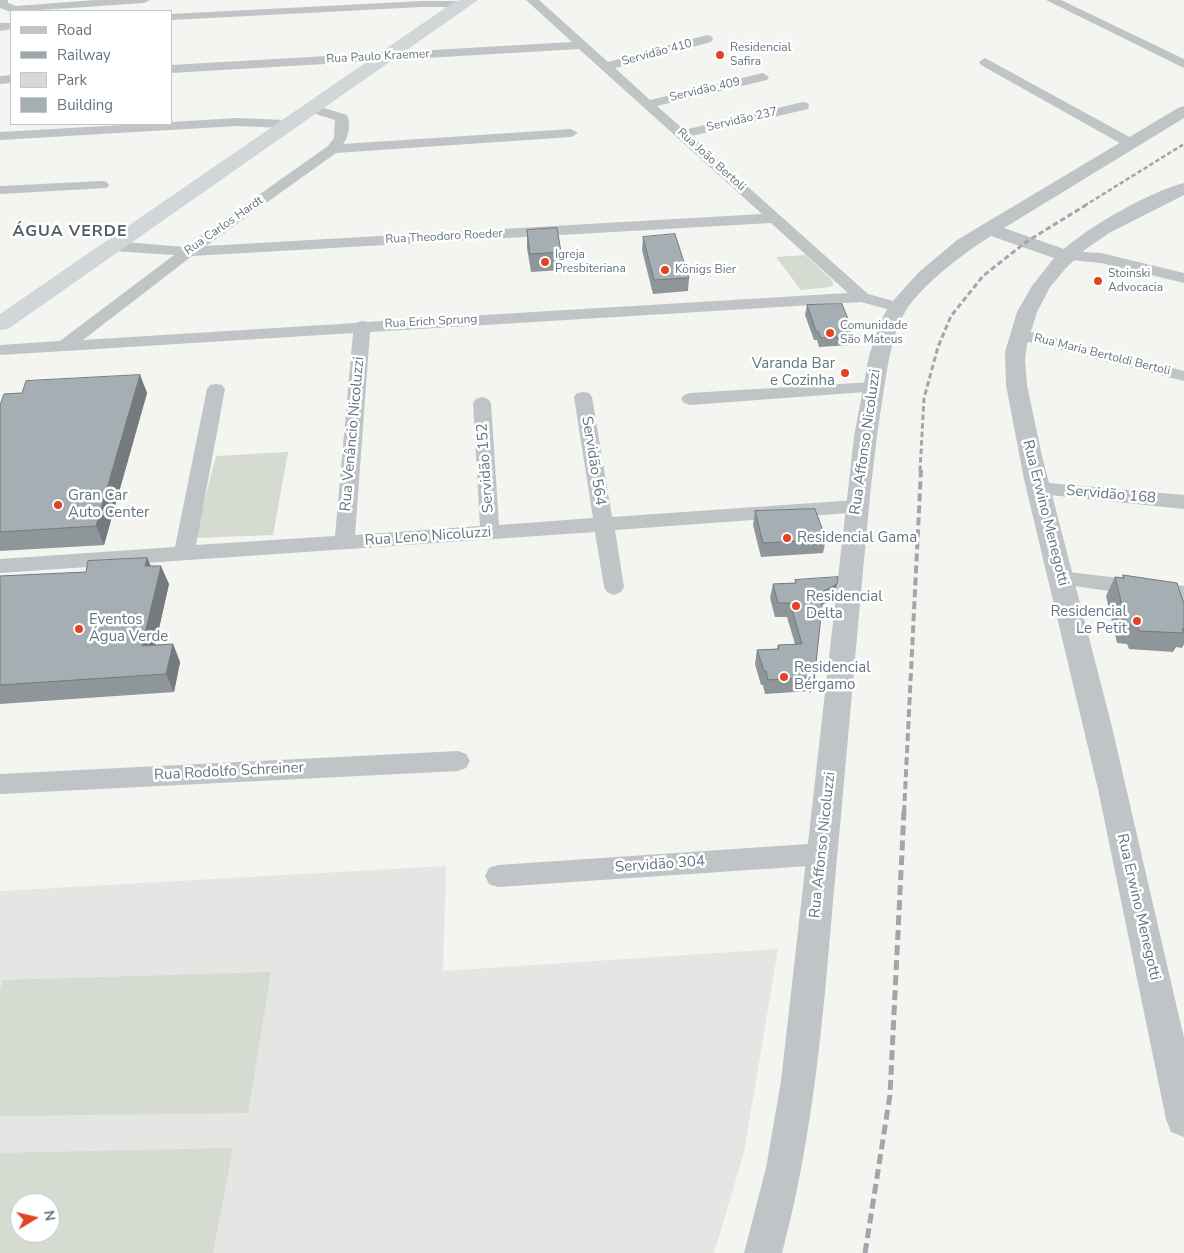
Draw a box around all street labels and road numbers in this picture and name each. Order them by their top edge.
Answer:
street label: Servidão 410 [620,37,694,69]
street label: Rua Paulo Kraemer [326,47,430,67]
street label: Servidão 409 [668,75,742,105]
street label: Servidão 237 [705,105,779,135]
street label: Rua João Bertoli [674,125,748,195]
street label: Rua Carlos Hardt [182,194,266,258]
street label: Rua Theodoro Roeder [385,227,503,247]
street label: Rua Erich Sprung [384,312,478,332]
street label: Rua Maria Bertoldi Bertoli [1032,331,1172,379]
street label: Rua Venâncio Nicoluzzi [337,356,369,512]
street label: Rua Affonso Nicoluzzi [847,368,885,516]
street label: Servidão 564 [577,415,609,507]
street label: Servidão 152 [474,422,498,514]
street label: Rua Erwino Menegotti [1018,438,1072,588]
street label: Servidão 168 [1065,482,1157,508]
street label: Rua Leno Nicoluzzi [364,524,492,550]
street label: Rua Rodolfo Schreiner [154,759,304,785]
street label: Rua Affonso Nicoluzzi [806,771,840,919]
street label: Rua Erwino Menegotti [1112,832,1164,982]
street label: Servidão 304 [614,853,706,877]

